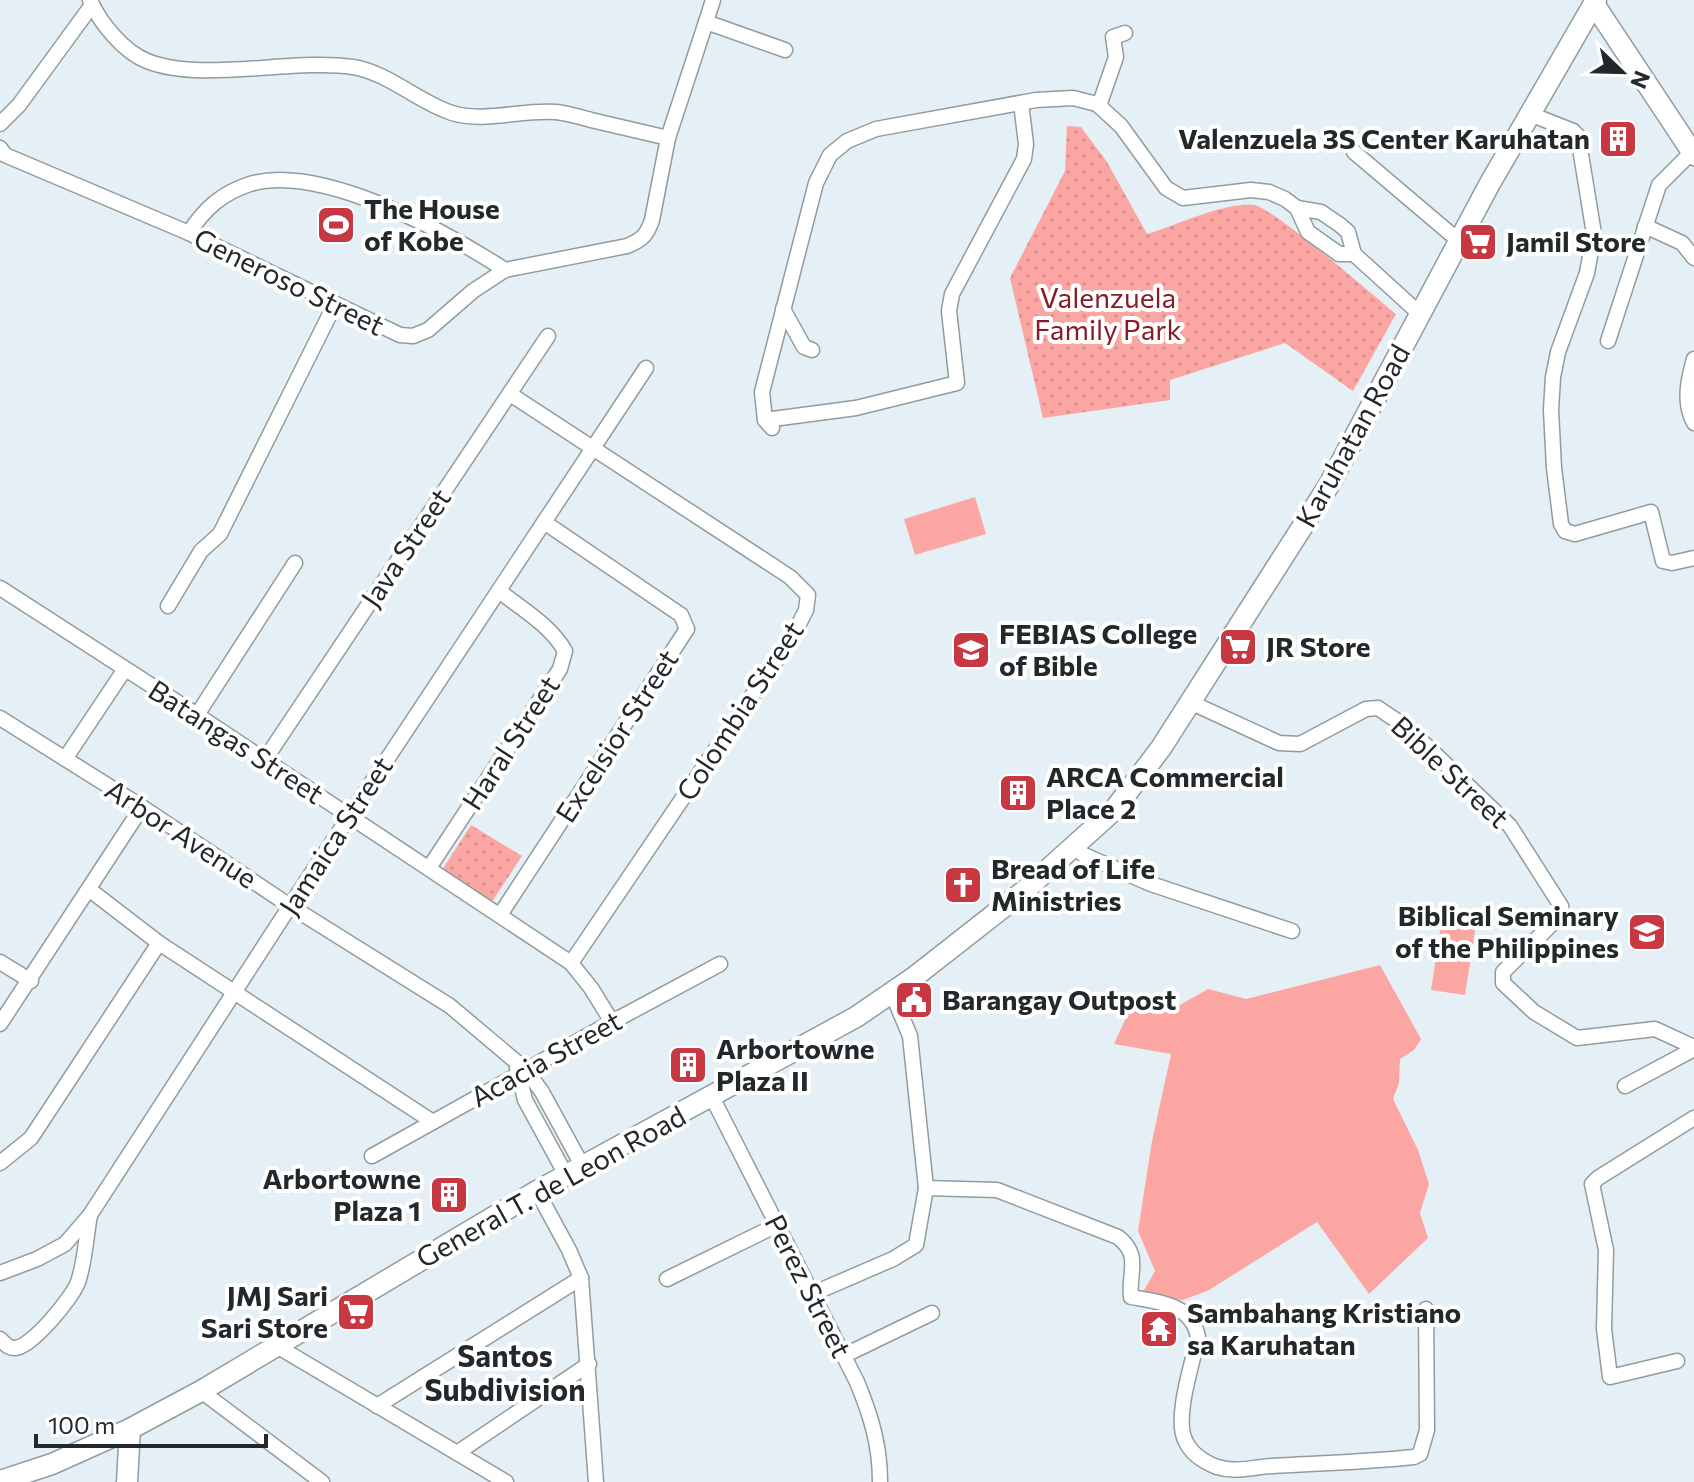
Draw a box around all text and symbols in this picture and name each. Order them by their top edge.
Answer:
north arrow [1582,32,1662,112]
text: N [1625,67,1657,93]
building icon: Valenzuela 3S Center Karuhatan [1597,118,1639,160]
place label: Valenzuela 3S Center Karuhatan [1178,121,1590,155]
place label: The House of Kobe [364,191,500,257]
sports icon: The House of Kobe [315,204,357,246]
street label: Generoso Street [189,220,390,342]
supermarket icon: Jamil Store [1457,221,1499,263]
place label: Jamil Store [1506,224,1646,258]
park label: Valenzuela Family Park [1034,280,1182,346]
street label: Karuhatan Road [1288,338,1416,533]
street label: Java Street [353,482,457,613]
street label: Colombia Street [669,614,810,807]
place label: FEBIAS College of Bible [999,616,1197,682]
supermarket icon: JR Store [1217,626,1259,668]
school or university icon: FEBIAS College of Bible [950,629,992,671]
place label: JR Store [1266,629,1371,663]
street label: Excelsior Street [548,643,685,828]
street label: Haral Street [454,669,566,816]
street label: Batangas Street [143,672,330,810]
street label: Bible Street [1385,708,1516,834]
street label: Jamaica Street [271,750,399,921]
place label: ARCA Commercial Place 2 [1046,759,1284,825]
street label: Arbor Avenue [99,772,264,895]
building icon: ARCA Commercial Place 2 [997,772,1039,814]
place label: Bread of Life Ministries [991,851,1155,917]
church icon: Bread of Life Ministries [942,864,984,906]
place label: Biblical Seminary of the Philippines [1395,898,1619,964]
school or university icon: Biblical Seminary of the Philippines [1626,911,1668,953]
public building icon: Barangay Outpost [893,979,935,1021]
place label: Barangay Outpost [942,982,1176,1016]
street label: Acacia Street [464,1003,627,1114]
place label: Arbortowne Plaza II [716,1031,875,1097]
building icon: Arbortowne Plaza II [667,1044,709,1086]
street label: General T. de Leon Road [410,1098,691,1274]
place label: Arbortowne Plaza 1 [262,1161,421,1227]
building icon: Arbortowne Plaza 1 [428,1174,470,1216]
street label: Perez Street [758,1208,859,1363]
place label: JMJ Sari Sari Store [201,1278,328,1344]
supermarket icon: JMJ Sari Sari Store [335,1291,377,1333]
place label: Sambahang Kristiano sa Karuhatan [1187,1295,1461,1361]
temple icon: Sambahang Kristiano sa Karuhatan [1138,1308,1180,1350]
district label: Santos Subdivision [424,1336,586,1407]
scale bar [36,1398,266,1448]
text: 100 m [48,1410,115,1439]

